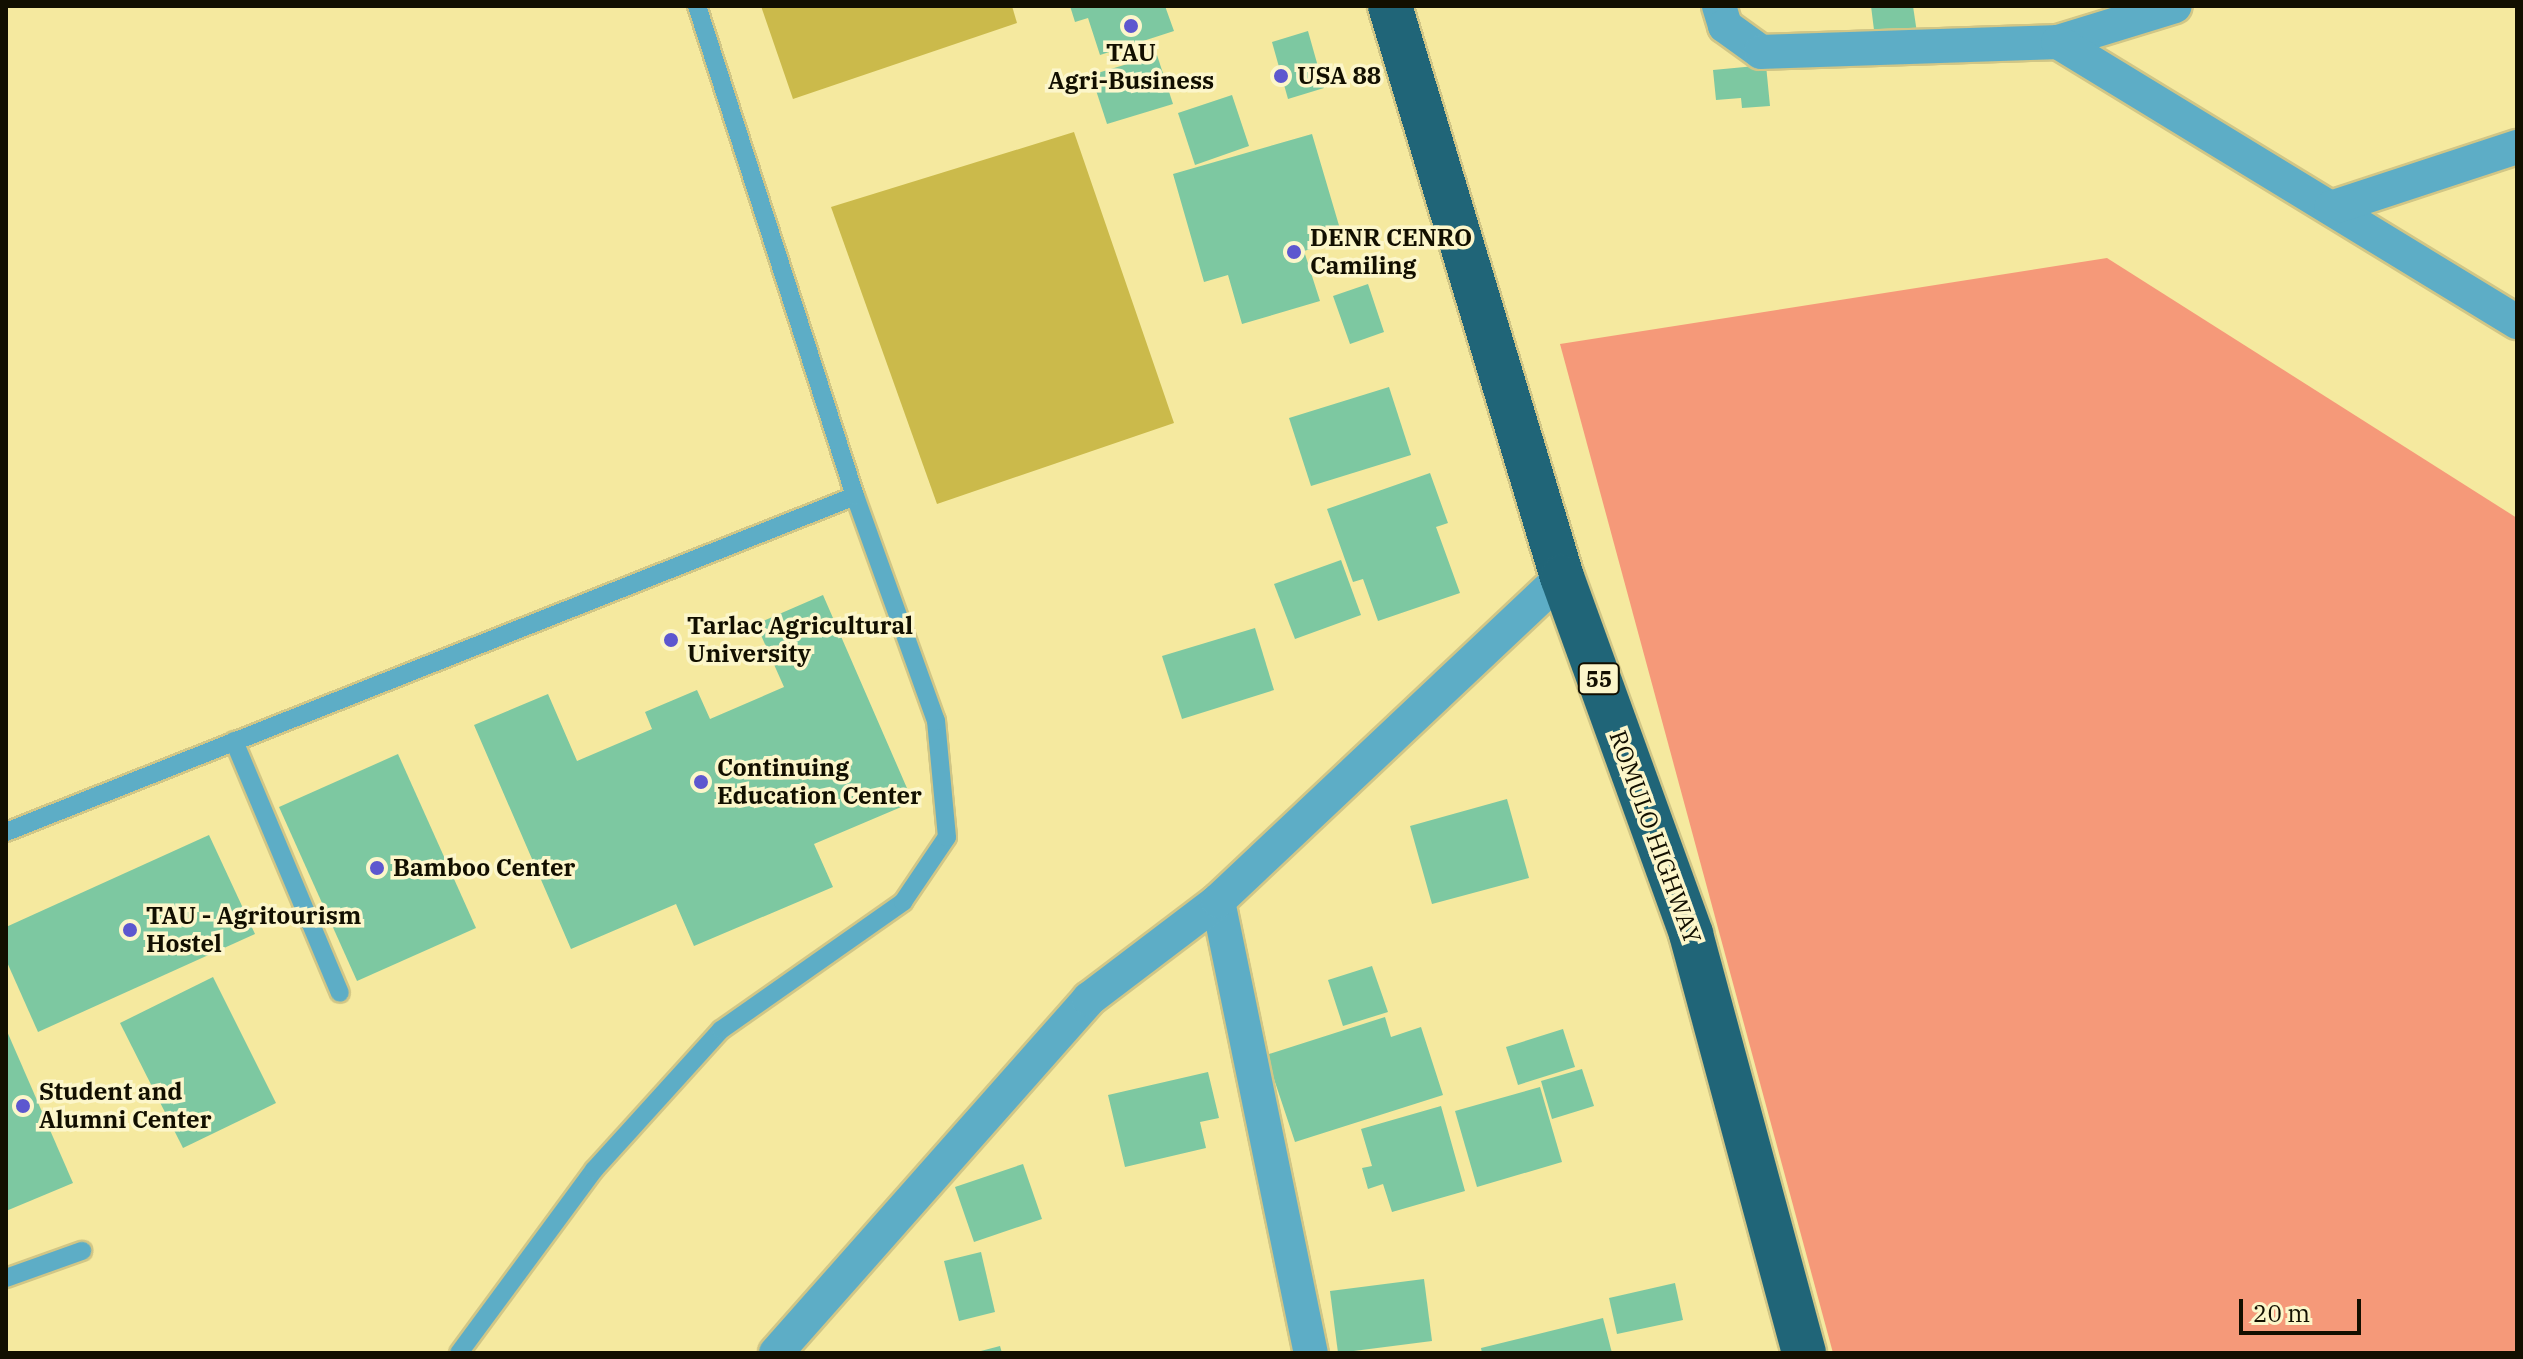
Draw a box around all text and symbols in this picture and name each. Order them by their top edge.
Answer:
marker: TAU Agri-Business [1122,17,1140,35]
place label: TAU Agri-Business [1048,39,1214,95]
place label: USA 88 [1297,62,1381,90]
marker: USA 88 [1272,67,1290,85]
place label: DENR CENRO Camiling [1310,224,1472,280]
marker: DENR CENRO Camiling [1285,243,1303,261]
place label: Tarlac Agricultural University [687,612,913,668]
marker: Tarlac Agricultural University [662,631,680,649]
road number: 55 [1577,661,1621,697]
street label: ROMULO HIGHWAY [1603,727,1707,947]
place label: Continuing Education Center [717,754,922,810]
marker: Continuing Education Center [692,773,710,791]
place label: Bamboo Center [393,854,575,882]
marker: Bamboo Center [368,859,386,877]
place label: TAU - Agritourism Hostel [146,902,361,958]
marker: TAU - Agritourism Hostel [121,921,139,939]
place label: Student and Alumni Center [39,1078,211,1134]
marker: Student and Alumni Center [14,1097,32,1115]
scale bar [2243,1283,2365,1333]
text: 20 m [2253,1297,2310,1329]

